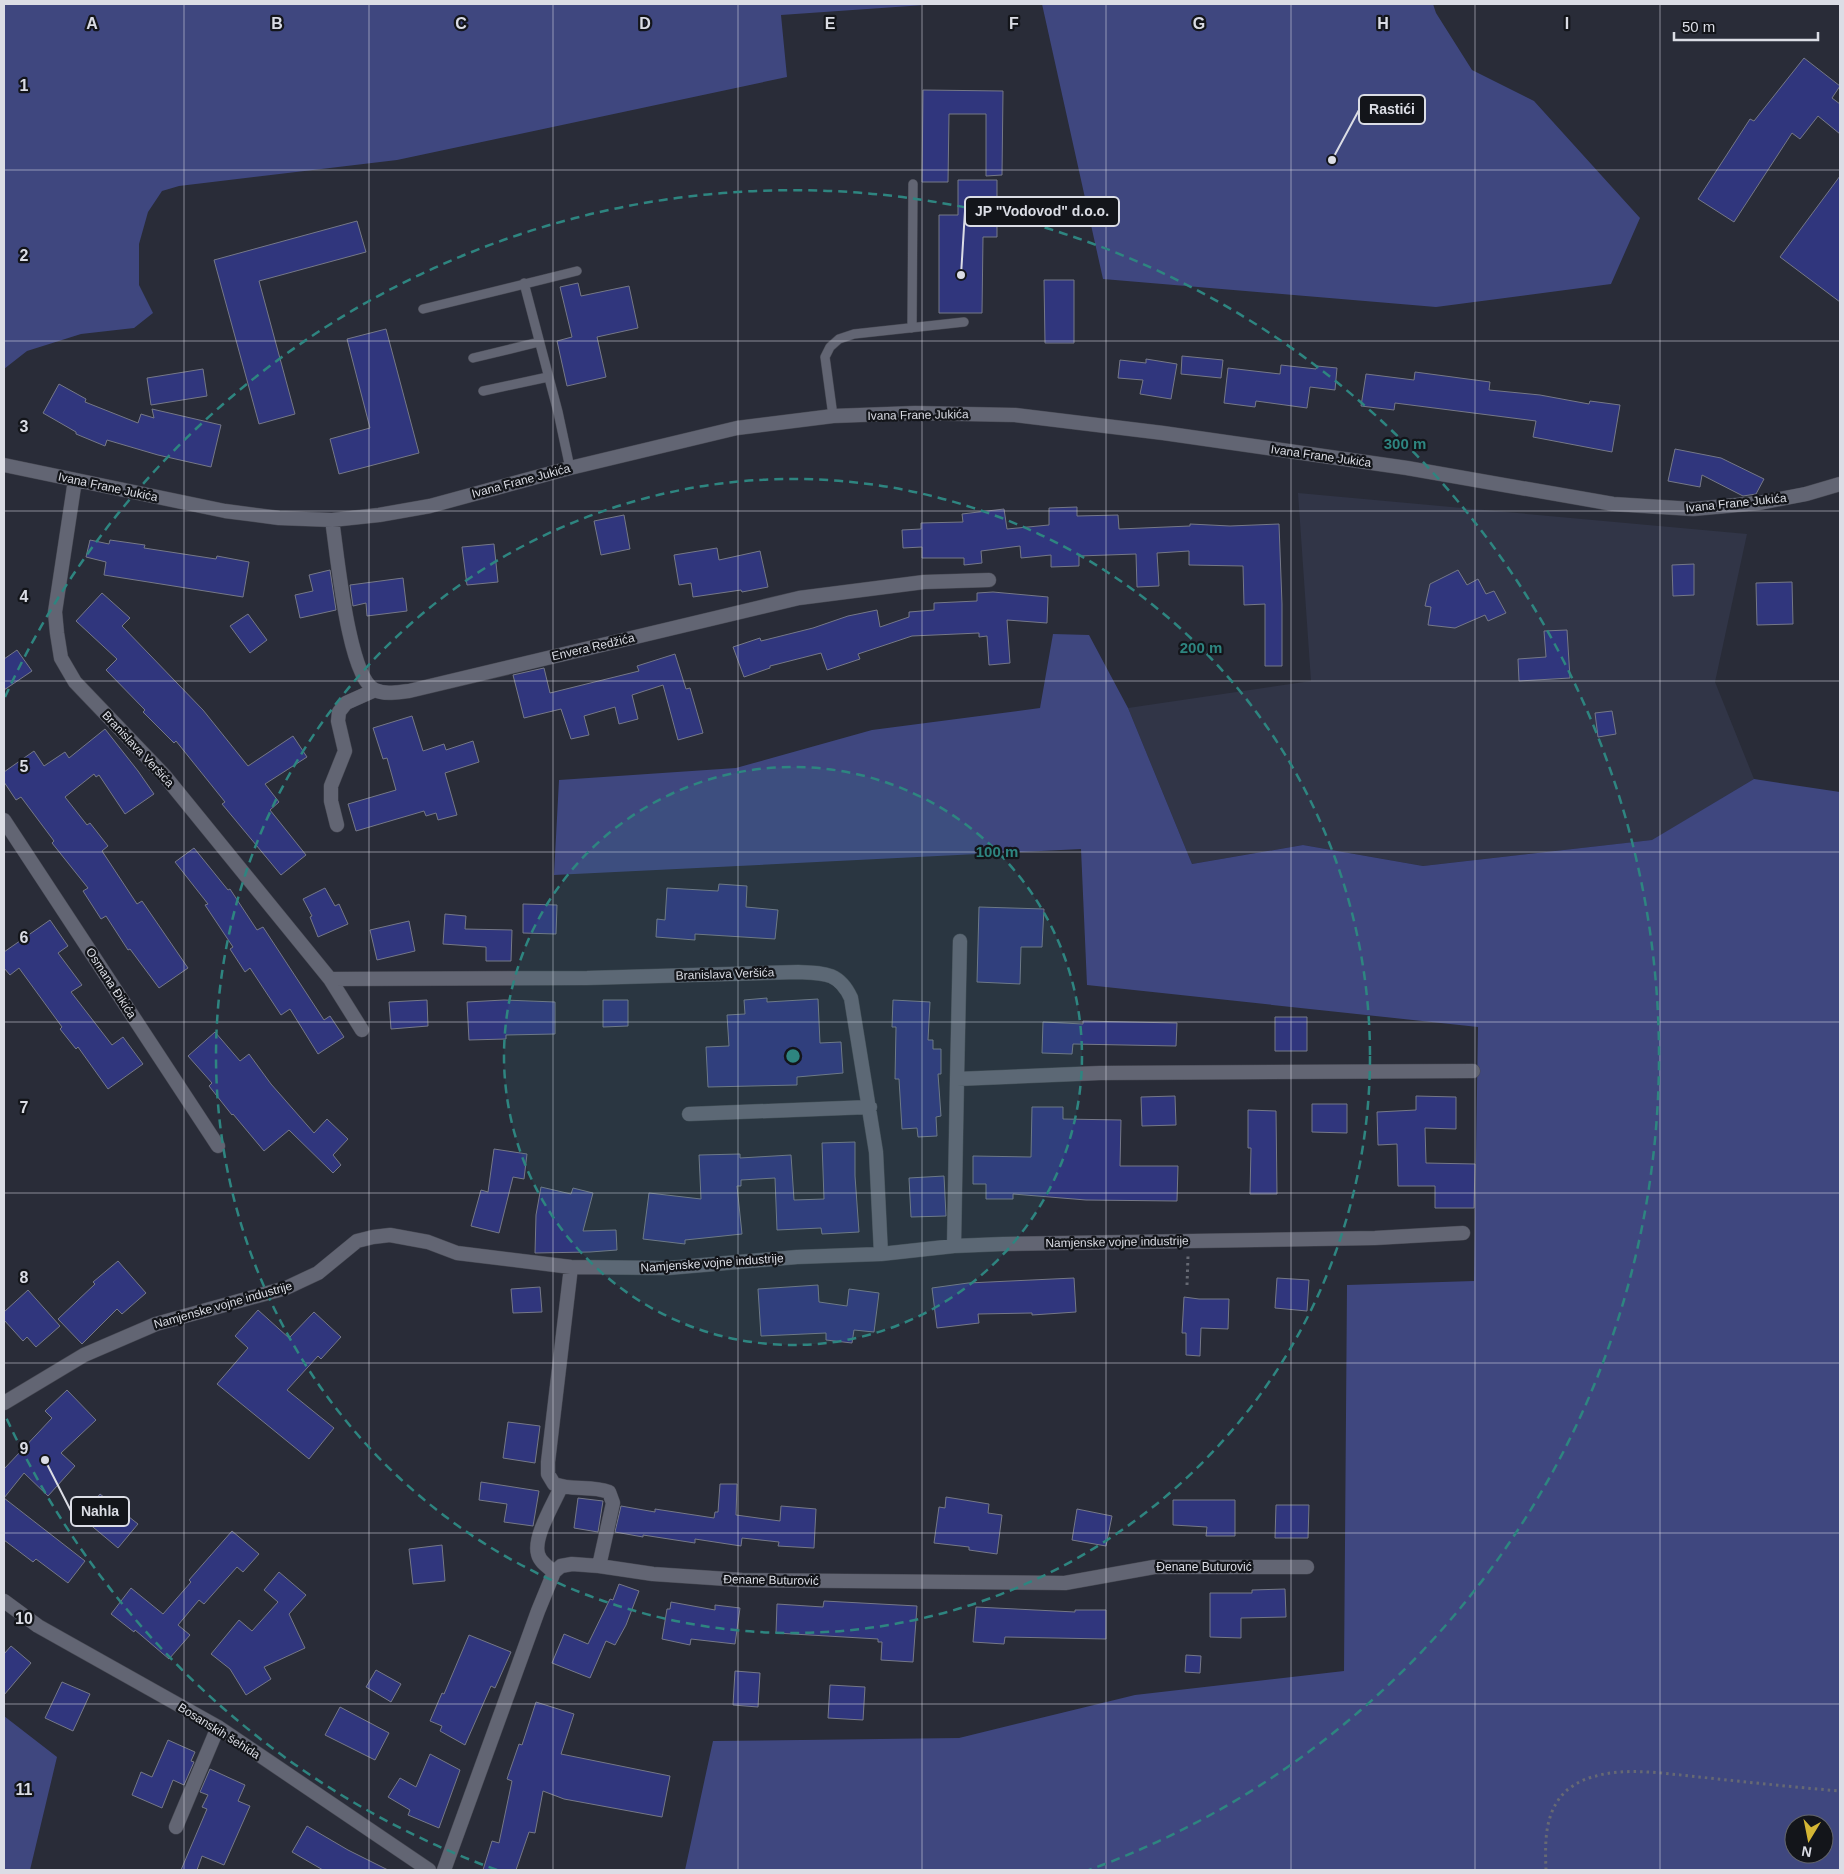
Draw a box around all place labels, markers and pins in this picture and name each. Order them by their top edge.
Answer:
callout: Rastići [1359,95,1425,124]
callout: JP "Vodovod" d.o.o. [965,197,1119,226]
centre of rings [784,1047,802,1065]
callout: Nahla [71,1497,129,1526]

